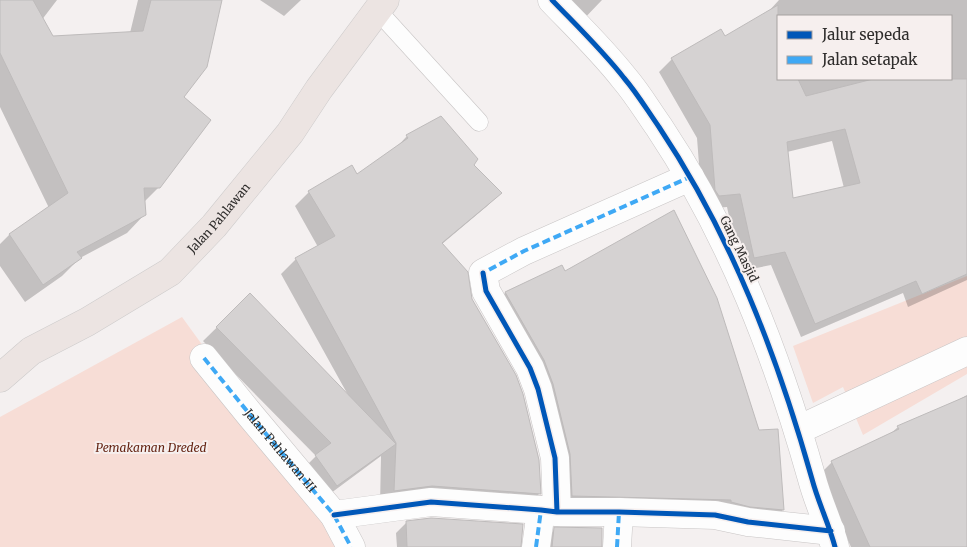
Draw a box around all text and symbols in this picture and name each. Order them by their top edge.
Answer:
legend [777,15,952,80]
text: Jalur sepeda [821,25,909,44]
text: Jalan setapak [821,50,918,69]
street label: Jalan Pahlawan [183,180,253,257]
street label: Gang Masjid [717,213,762,284]
street label: Jalan Pahlawan III [241,405,320,495]
park label: Pemakaman Dreded [95,440,207,455]

